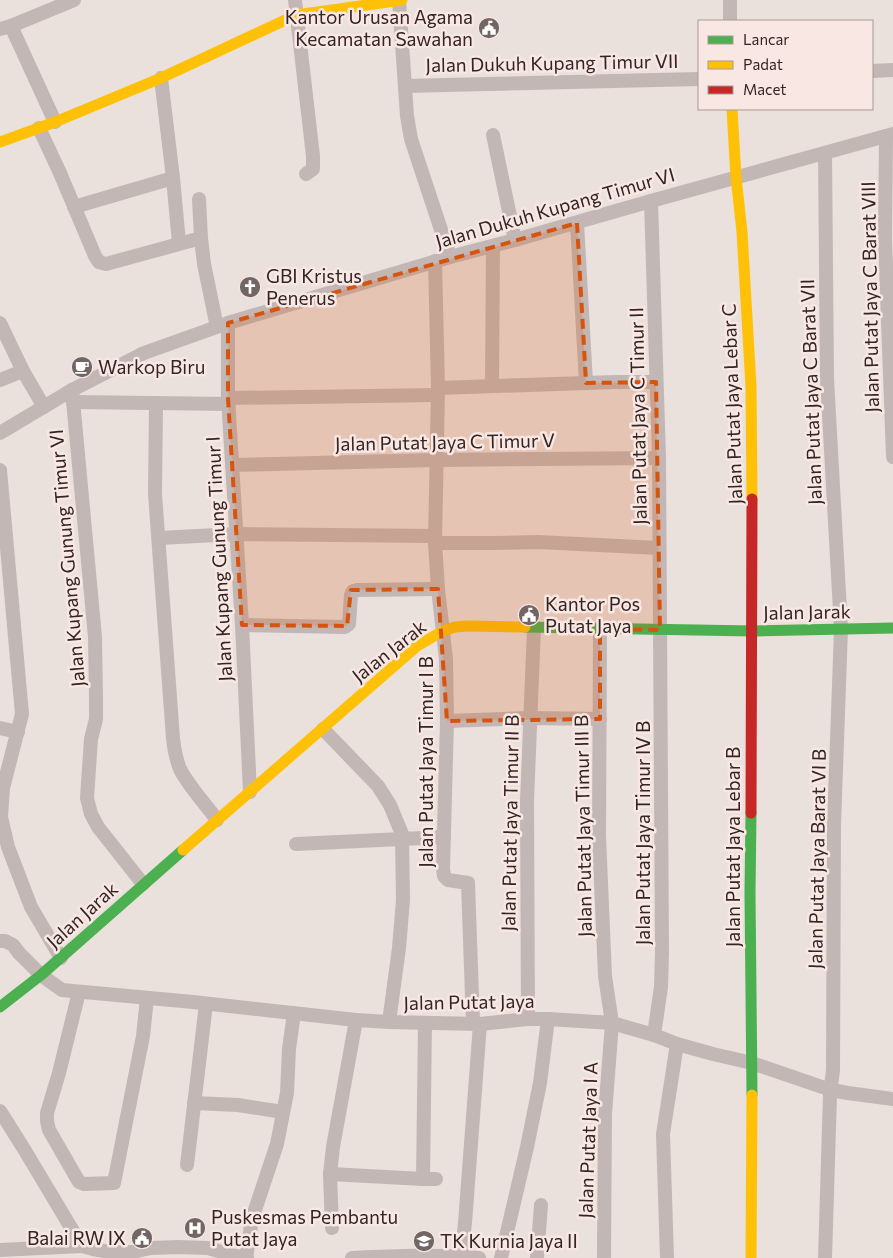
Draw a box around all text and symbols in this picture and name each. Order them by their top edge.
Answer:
place label: Kantor Urusan Agama Kecamatan Sawahan [285,5,473,50]
public building icon: Kantor Urusan Agama Kecamatan Sawahan [477,16,501,40]
legend [698,20,873,110]
text: Lancar [743,30,789,48]
street label: Jalan Dukuh Kupang Timur VII [425,49,679,76]
text: Padat [743,55,783,73]
text: Macet [743,80,786,98]
street label: Jalan Dukuh Kupang Timur VI [433,162,677,253]
street label: Jalan Putat Jaya C Barat VIII [856,181,883,413]
place label: GBI Kristus Penerus [266,264,362,309]
church icon: GBI Kristus Penerus [238,275,262,299]
street label: Jalan Putat Jaya C Barat VII [795,279,826,505]
street label: Jalan Putat Jaya Lebar C [716,303,747,505]
street label: Jalan Putat Jaya C Timur II [624,307,651,525]
cafe icon: Warkop Biru [70,355,94,379]
place label: Warkop Biru [98,355,205,378]
street label: Jalan Kupang Gunung Timur VI [44,428,89,688]
street label: Jalan Putat Jaya C Timur V [335,428,555,455]
street label: Jalan Kupang Gunung Timur I [201,436,236,682]
place label: Kantor Pos Putat Jaya [545,592,640,637]
street label: Jalan Jarak [763,599,851,624]
public building icon: Kantor Pos Putat Jaya [517,603,541,627]
street label: Jalan Jarak [347,614,430,687]
street label: Jalan Putat Jaya Timur I B [414,656,437,868]
street label: Jalan Putat Jaya Timur II B [496,714,523,932]
street label: Jalan Putat Jaya Timur III B [569,715,596,937]
street label: Jalan Putat Jaya Timur IV B [631,721,654,945]
street label: Jalan Putat Jaya Lebar B [721,747,744,947]
street label: Jalan Putat Jaya Barat VI B [803,749,830,969]
street label: Jalan Jarak [41,877,122,953]
street label: Jalan Putat Jaya [403,989,535,1014]
street label: Jalan Putat Jaya I A [573,1061,602,1219]
place label: Puskesmas Pembantu Putat Jaya [211,1205,398,1250]
hospital icon: Puskesmas Pembantu Putat Jaya [183,1216,207,1240]
place label: Balai RW IX [27,1226,126,1249]
public building icon: Balai RW IX [130,1226,154,1250]
school or university icon: TK Kurnia Jaya II [412,1229,436,1253]
place label: TK Kurnia Jaya II [440,1229,578,1252]

